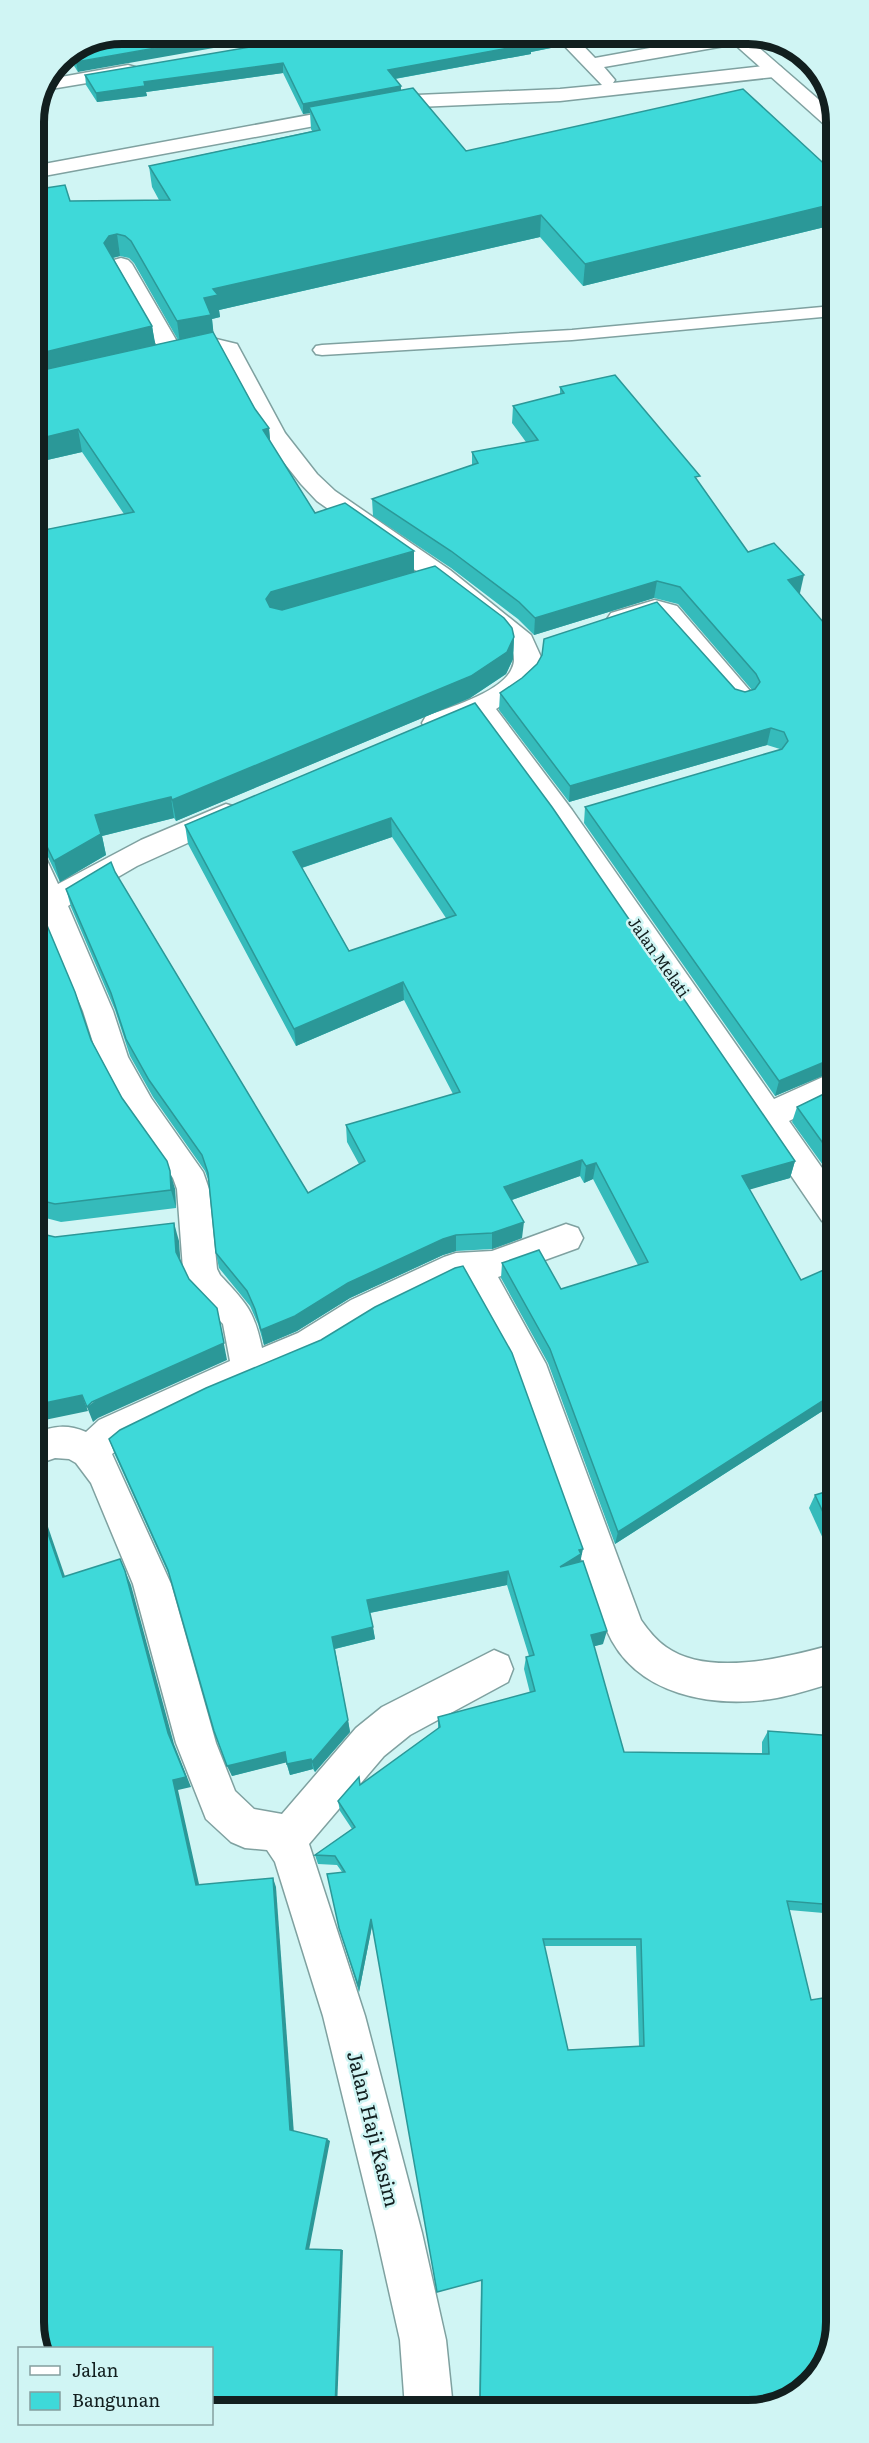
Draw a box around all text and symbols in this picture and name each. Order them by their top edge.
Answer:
street label: Jalan Melati [623,911,696,1002]
street label: Jalan Haji Kasim [341,2047,409,2210]
legend [18,2347,213,2425]
text: Jalan [72,2356,119,2383]
text: Bangunan [72,2386,160,2413]

